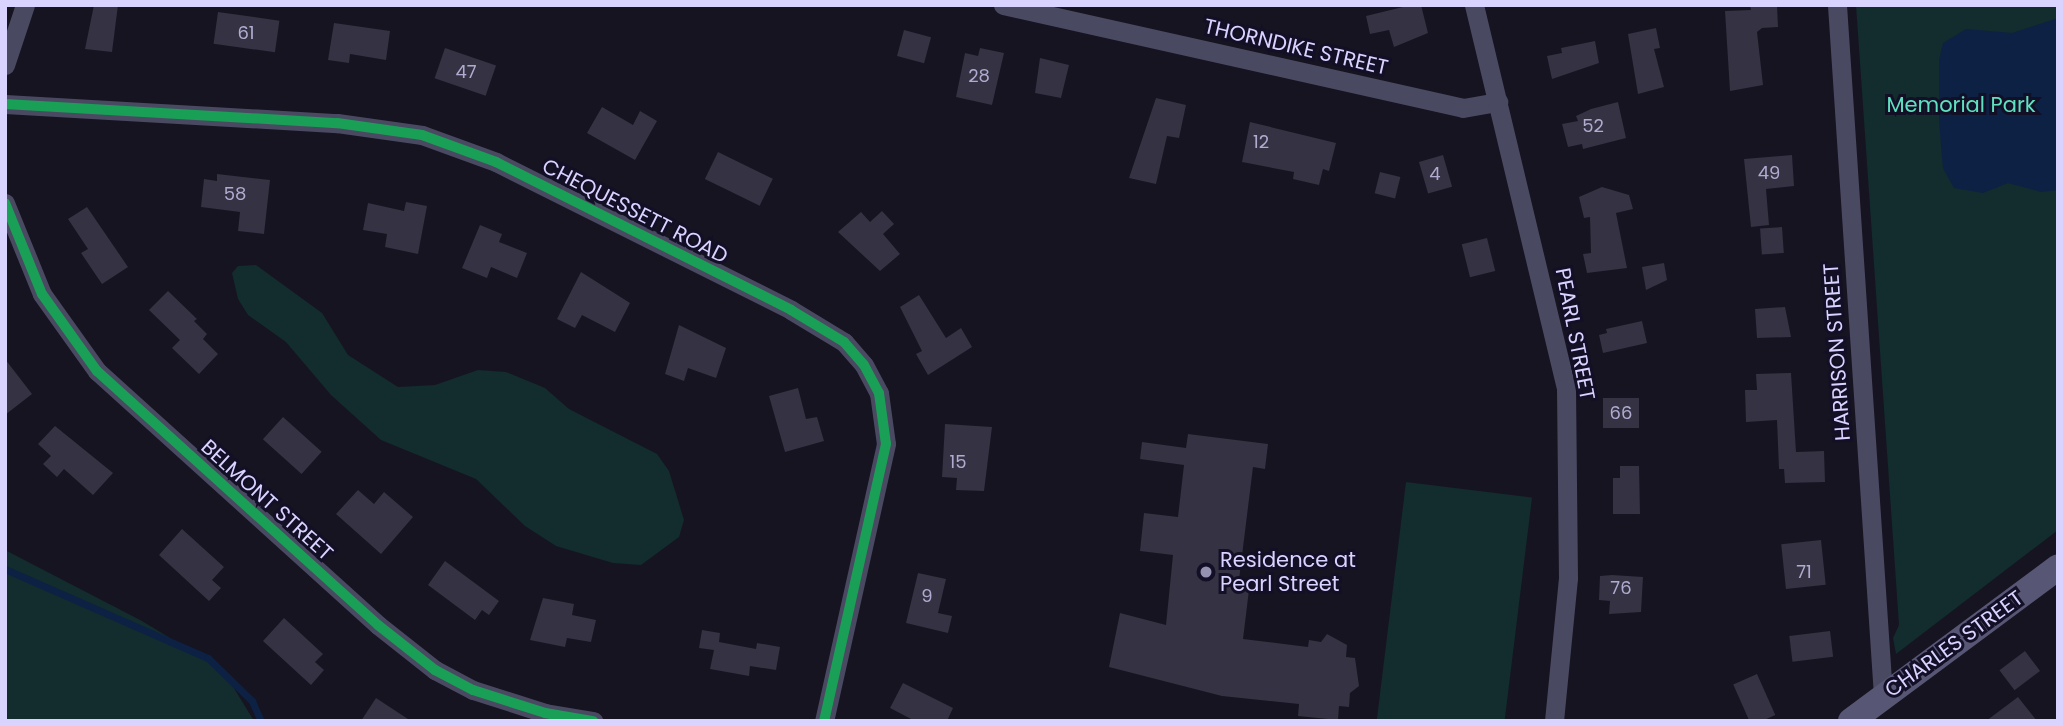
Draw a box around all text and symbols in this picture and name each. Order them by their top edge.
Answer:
street label: THORNDIKE STREET [1201,14,1391,80]
house number: 61 [237,22,255,44]
house number: 47 [455,61,477,83]
house number: 28 [968,65,990,87]
park label: Memorial Park [1886,92,2036,118]
house number: 52 [1582,115,1604,137]
house number: 12 [1253,131,1269,153]
street label: CHEQUESSETT ROAD [538,153,732,269]
house number: 49 [1758,162,1780,184]
house number: 4 [1429,163,1441,185]
house number: 58 [224,183,246,205]
street label: HARRISON STREET [1818,262,1856,442]
street label: PEARL STREET [1550,266,1600,402]
house number: 66 [1610,402,1632,424]
street label: BELMONT STREET [196,434,338,566]
house number: 15 [949,451,967,473]
place label: Residence at Pearl Street [1220,547,1356,597]
house number: 71 [1796,561,1812,583]
marker: Residence at Pearl Street [1198,564,1214,580]
house number: 76 [1610,577,1632,599]
house number: 9 [921,585,933,607]
street label: CHARLES STREET [1880,585,2028,703]

